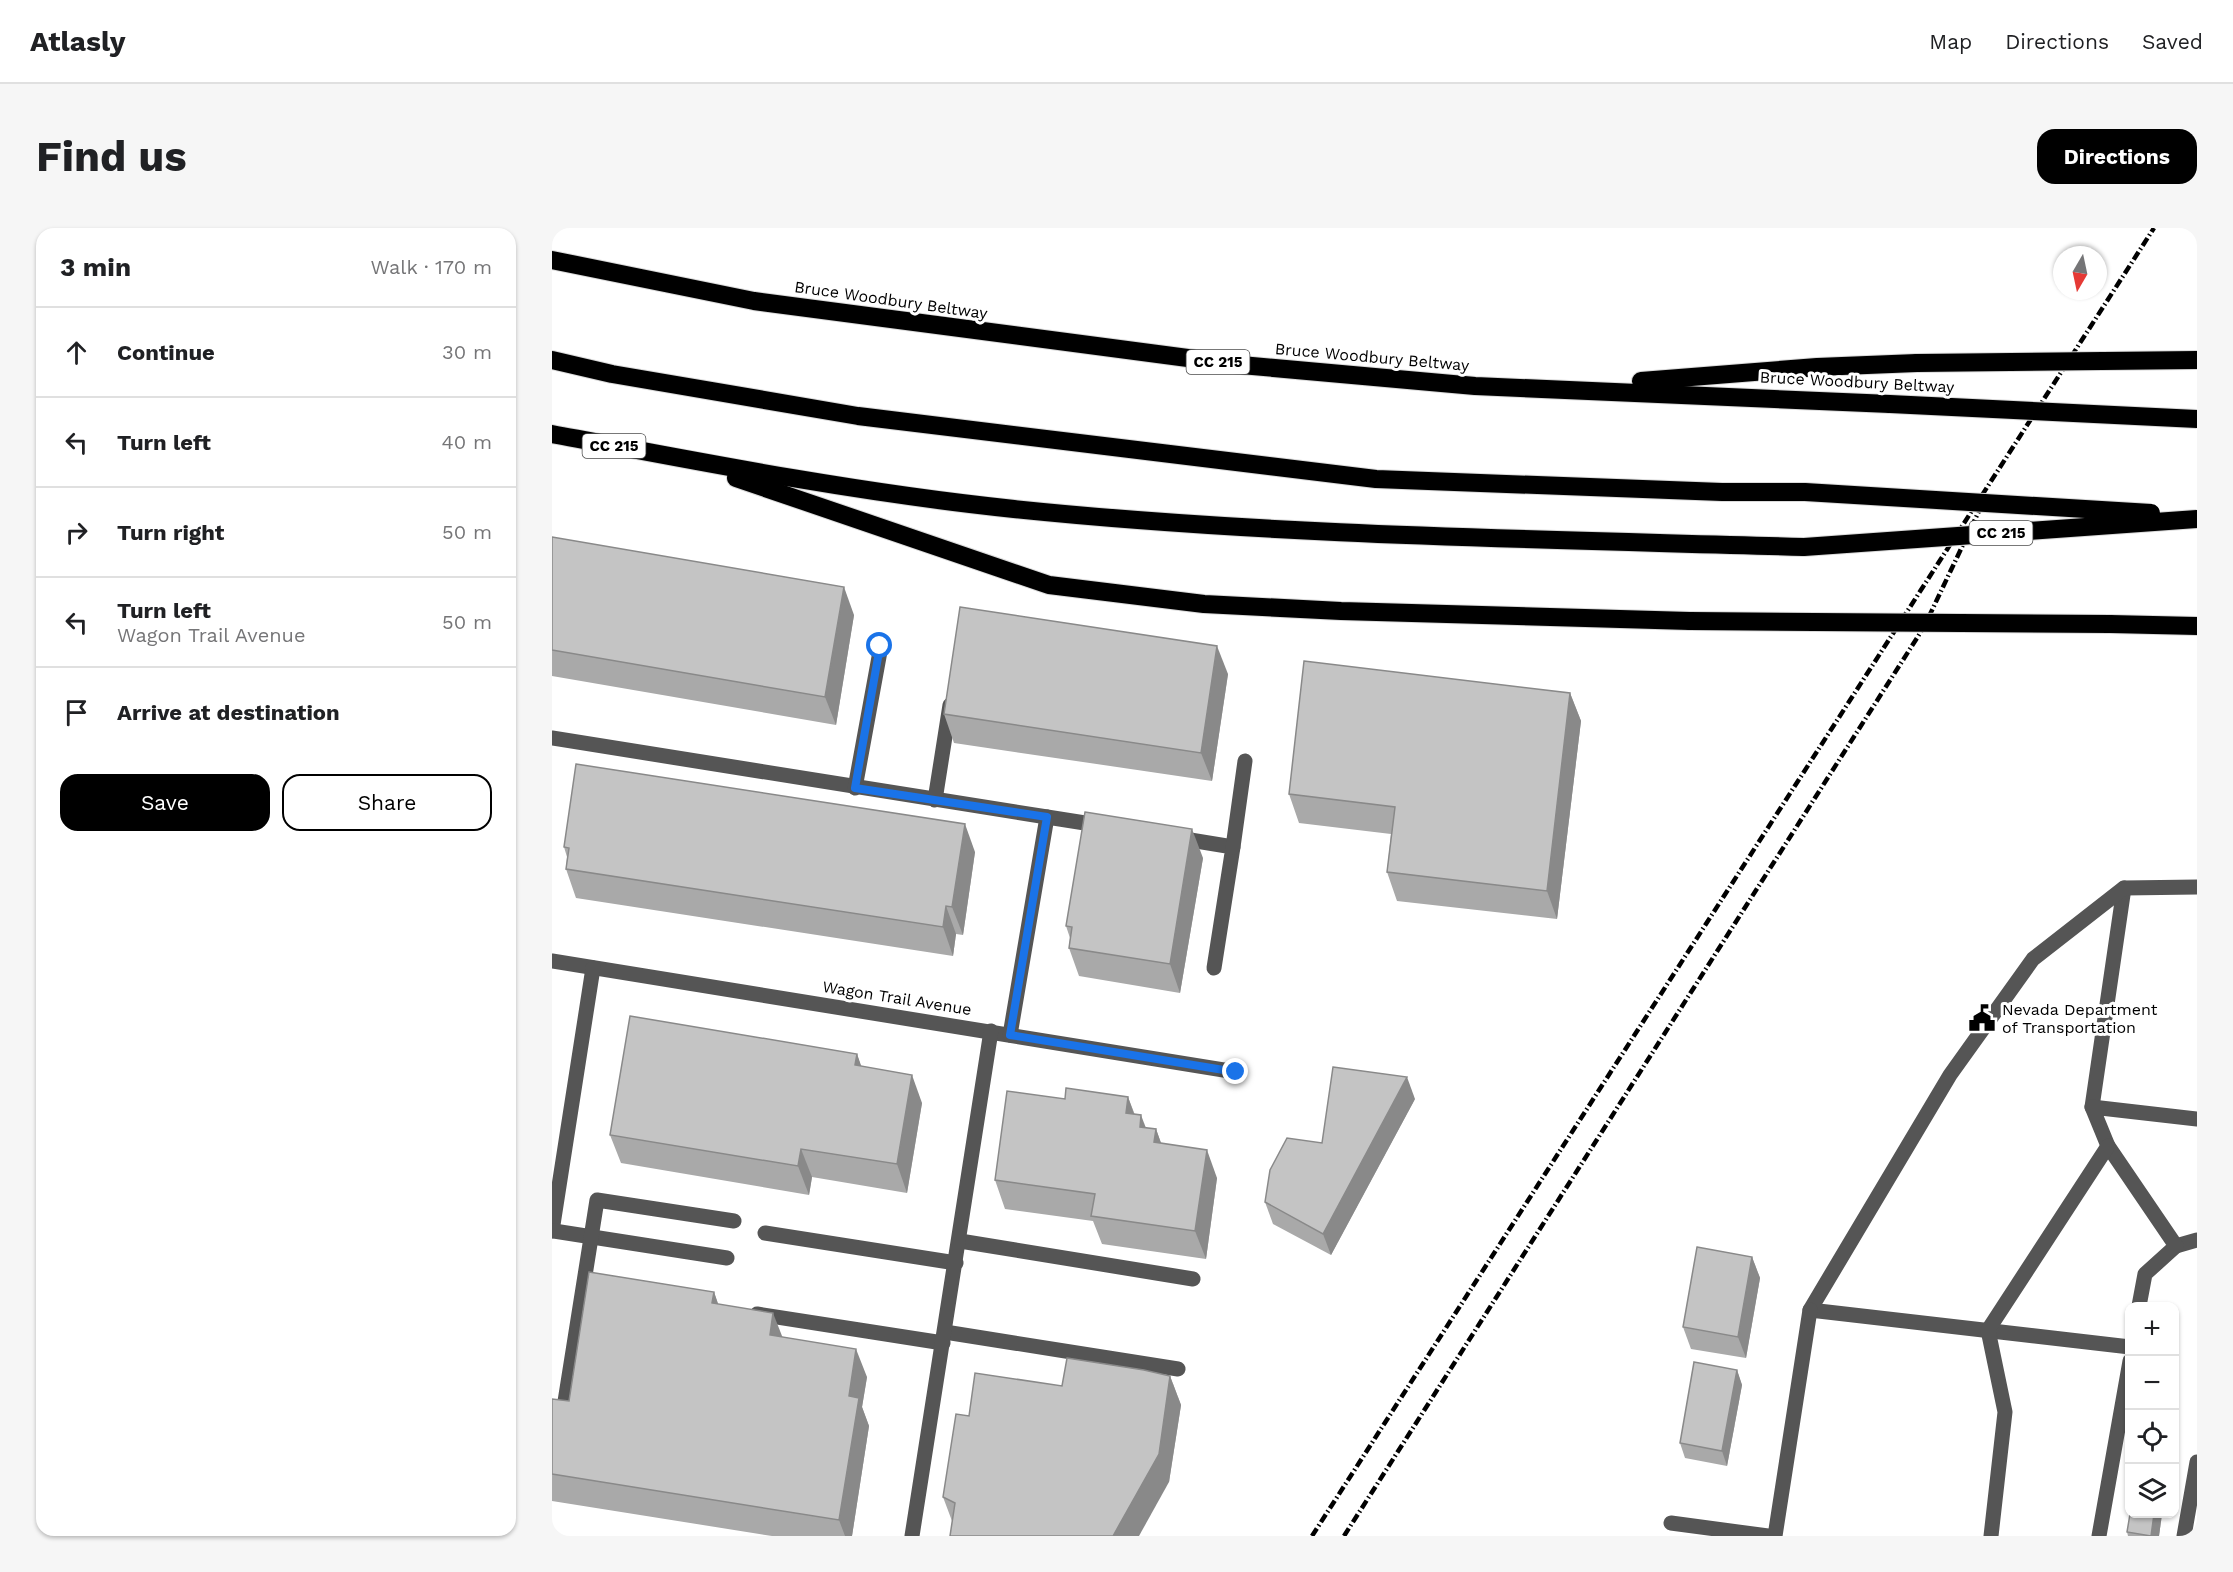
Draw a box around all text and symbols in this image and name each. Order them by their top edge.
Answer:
text: Atlasly [30,25,125,58]
text: Map [1929,29,1972,54]
text: Directions [2005,29,2109,54]
text: Saved [2142,29,2203,54]
button: Directions [2037,129,2197,184]
text: Find us [36,132,187,181]
north arrow [2053,246,2107,300]
text: 3 min [60,252,131,282]
text: Walk · 170 m [371,255,492,279]
street label: Bruce Woodbury Beltway [793,277,990,323]
icon: ahead [60,336,93,369]
street label: Bruce Woodbury Beltway [1274,339,1471,375]
text: Continue [117,340,215,365]
text: 30 m [442,340,492,364]
road number: CC 215 [1186,350,1250,374]
street label: Bruce Woodbury Beltway [1759,367,1956,397]
icon: left [60,426,93,459]
text: Turn left [117,430,211,455]
text: 40 m [441,430,492,454]
road number: CC 215 [583,434,646,458]
icon: right [60,516,93,549]
text: Turn right [117,520,224,545]
text: 50 m [442,520,492,544]
road number: CC 215 [1970,521,2032,545]
text: Turn left [117,598,211,623]
icon: left [60,606,93,639]
text: 50 m [442,610,492,634]
text: Wagon Trail Avenue [117,623,305,647]
route start [866,632,892,658]
icon: arrive [60,696,93,729]
text: Arrive at destination [117,700,340,725]
button: Save [60,774,270,831]
button: Share [282,774,492,831]
street label: Wagon Trail Avenue [821,977,973,1019]
place label: Nevada Department of Transportation [2002,1000,2158,1037]
public building icon: Nevada Department of Transportation [1967,1003,1997,1033]
route end [1222,1058,1248,1084]
map controls [2125,1302,2179,1518]
button: + [2125,1302,2179,1356]
button: − [2125,1356,2179,1410]
button: locate [2125,1410,2179,1464]
button: layers [2125,1464,2179,1518]

